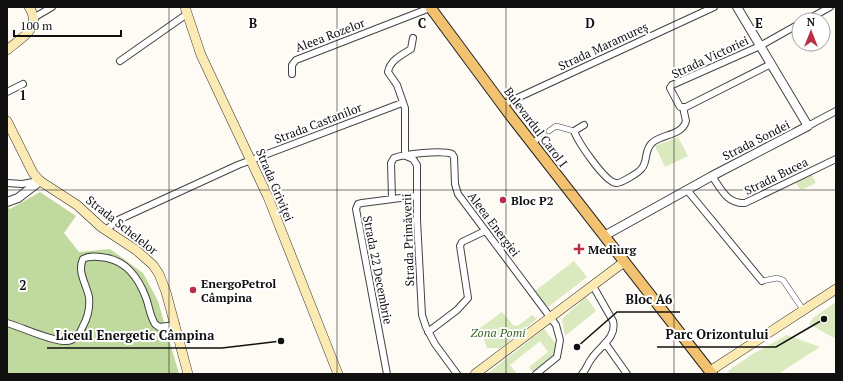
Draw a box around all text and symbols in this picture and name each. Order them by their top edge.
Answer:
scale bar [14,12,121,38]
north arrow [791,12,831,52]
text: B [249,14,257,32]
text: C [418,14,426,32]
text: D [585,14,595,32]
text: E [755,14,763,32]
street label: Aleea Rozelor [293,15,367,55]
text: N [807,15,816,29]
text: 100 m [20,18,53,33]
street label: Strada Maramureș [556,19,651,74]
street label: Strada Victoriei [669,32,751,81]
street label: Bulevardul Carol I [501,84,571,170]
text: 1 [19,86,27,104]
street label: Strada Castanilor [272,99,364,147]
street label: Strada Sondei [720,116,793,163]
street label: Strada Griviței [252,146,297,224]
street label: Strada Bucea [742,154,810,198]
street label: Aleea Energiei [465,189,523,260]
street label: Strada Schelelor [83,192,161,258]
street label: Strada Primăverii [399,193,417,287]
place label: Bloc P2 [511,193,554,208]
marker: Bloc P2 [498,195,508,205]
street label: Strada 22 Decembrie [360,215,396,325]
place label: Mediurg [588,242,636,257]
marker: Mediurg [573,243,585,255]
text: 2 [19,276,27,294]
place label: EnergoPetrol Câmpina [201,276,276,305]
marker: EnergoPetrol Câmpina [188,285,198,295]
callout: Bloc A6 [617,287,680,312]
text: Bloc A6 [626,290,672,308]
callout: Parc Orizontului [657,322,776,347]
callout: Liceul Energetic Câmpina [47,323,222,348]
park label: Zona Pomi [470,325,526,340]
text: Parc Orizontului [665,325,769,343]
text: Liceul Energetic Câmpina [56,326,215,344]

